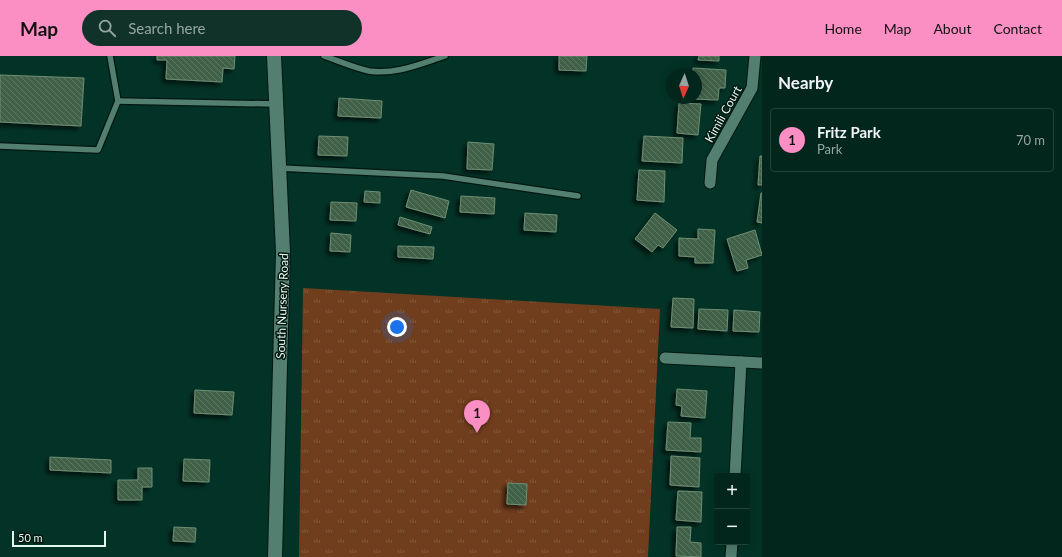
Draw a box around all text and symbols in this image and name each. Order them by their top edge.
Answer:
search box [82,10,362,46]
text: Map [20,17,58,40]
icon: search [96,17,118,39]
text: Search here [128,19,206,37]
text: Home [824,20,862,37]
text: Map [884,20,911,37]
text: About [933,20,971,37]
text: Contact [993,20,1042,37]
north arrow [666,68,702,104]
text: Nearby [778,72,833,93]
street label: Kimili Court [701,82,745,145]
text: Fritz Park [817,123,881,141]
text: 1 [788,132,796,148]
text: 70 m [1016,132,1045,148]
text: Park [817,141,842,157]
street label: South Nursery Road [273,253,291,359]
your location [387,317,407,337]
pin: 1 [464,400,490,433]
map controls [714,473,750,545]
button: + [714,473,750,509]
button: − [714,509,750,545]
scale bar [12,529,106,548]
text: 50 m [18,531,43,544]

